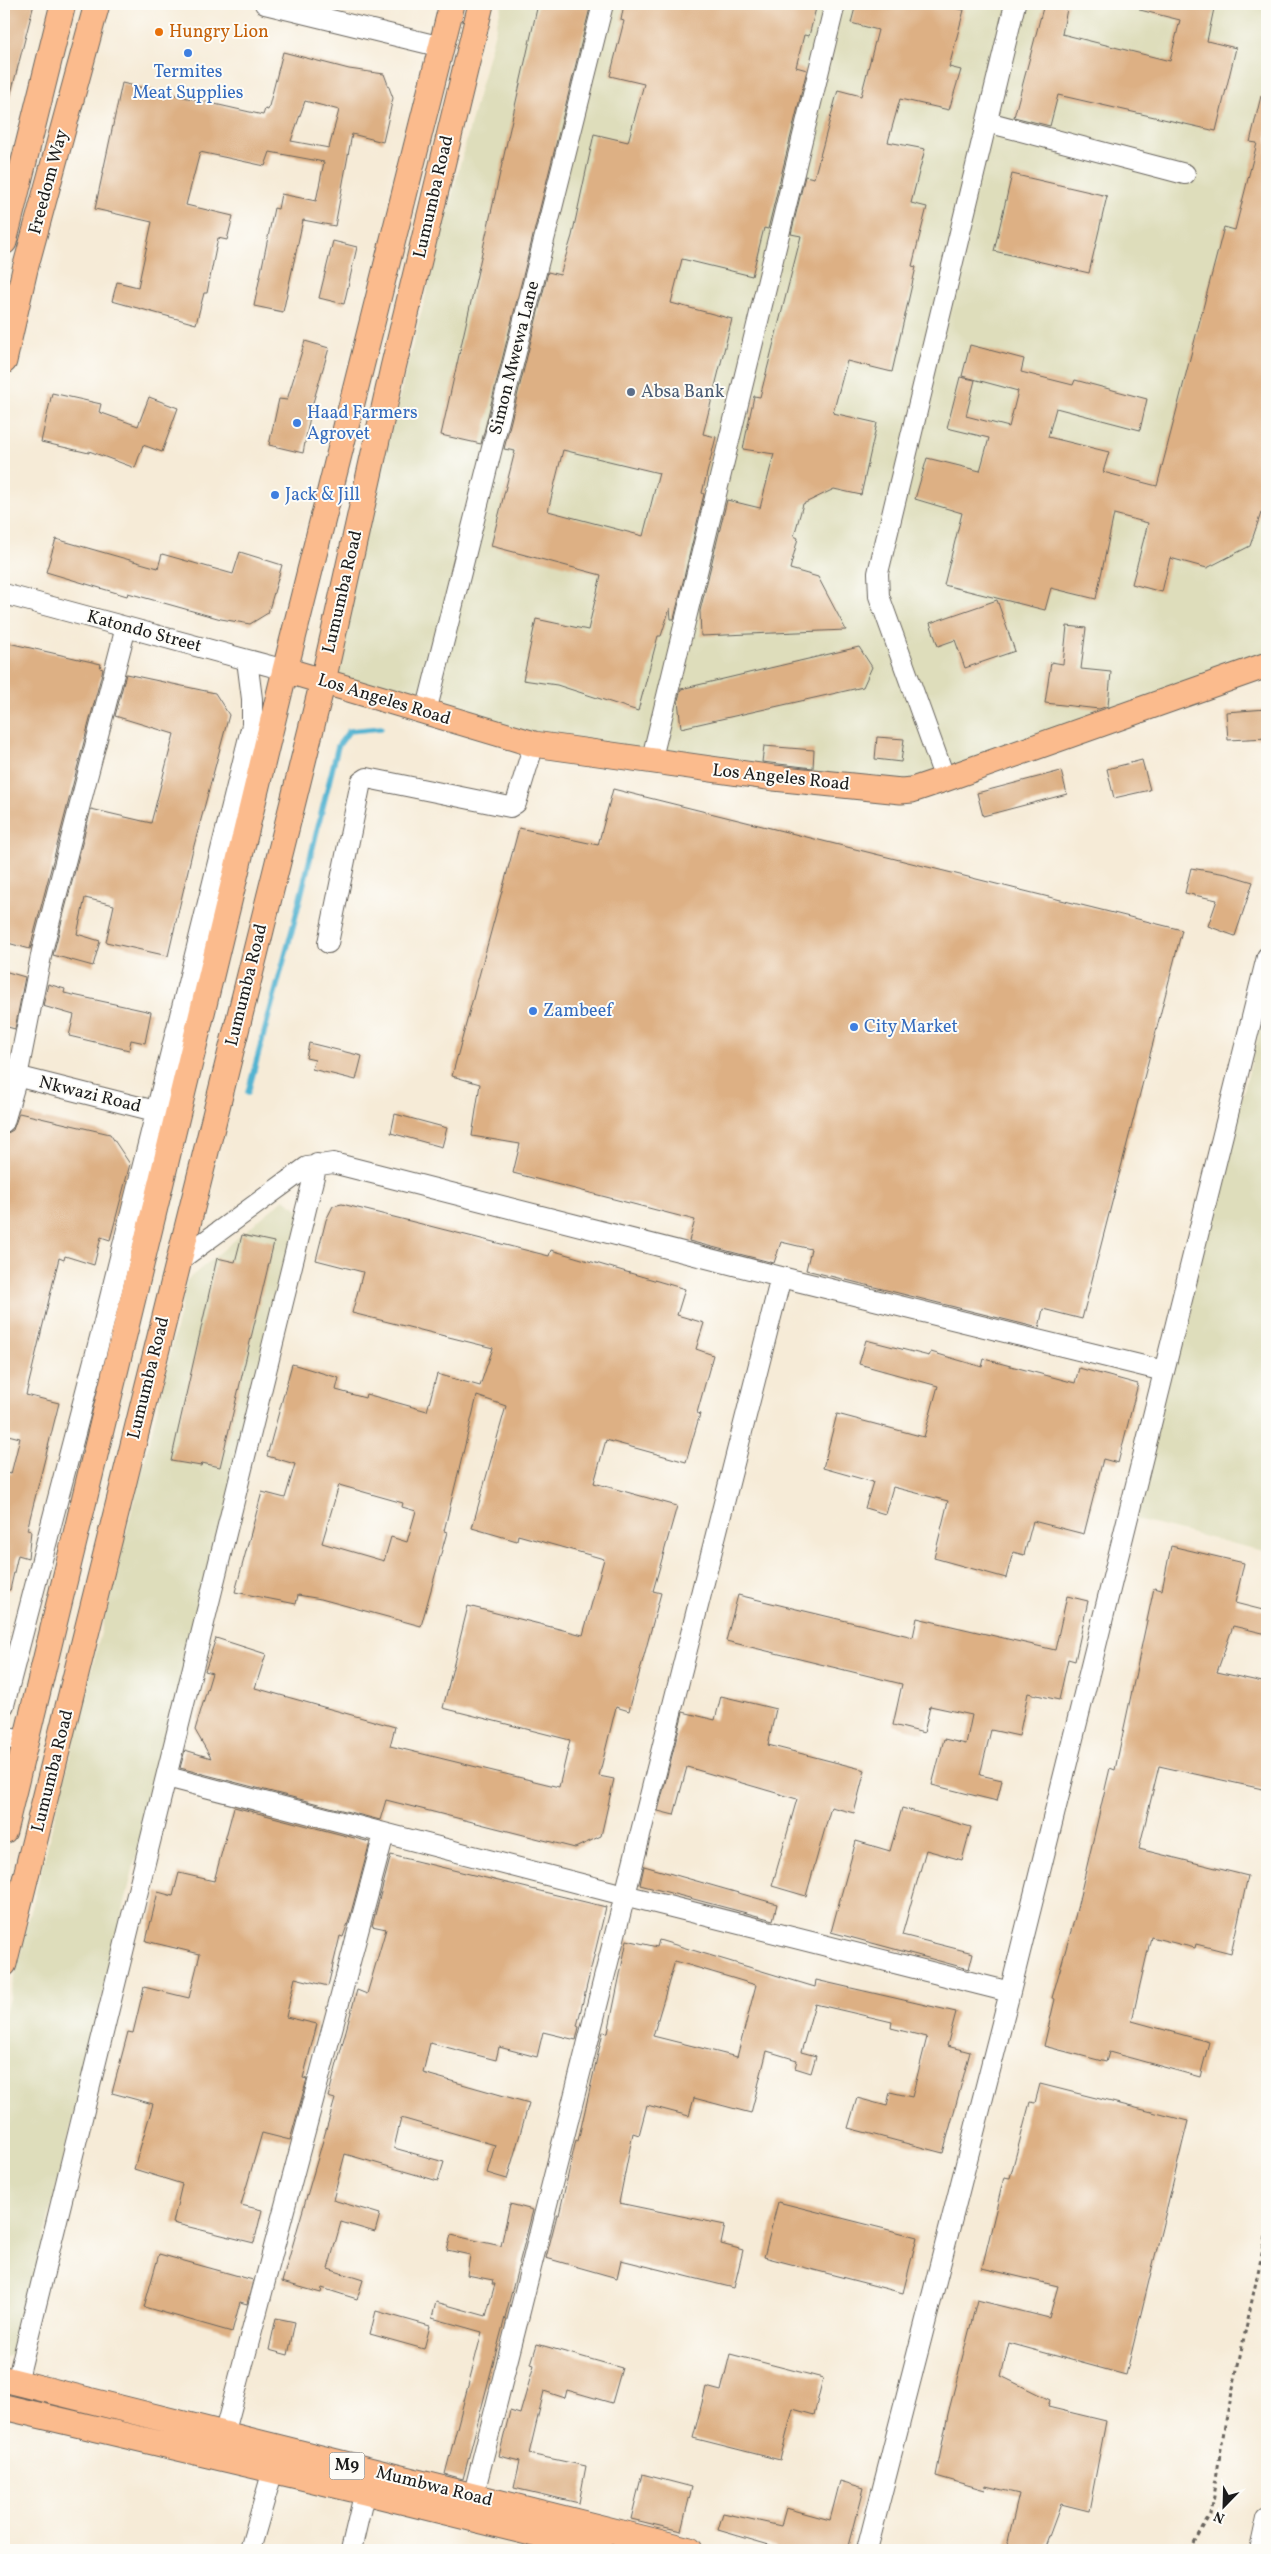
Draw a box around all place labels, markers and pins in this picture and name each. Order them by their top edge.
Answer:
place label: Hungry Lion [169,20,269,45]
marker: Hungry Lion [153,26,165,38]
marker: Termites Meat Supplies [182,47,194,59]
place label: Termites Meat Supplies [132,60,244,106]
place label: Absa Bank [641,380,725,405]
marker: Absa Bank [625,386,637,398]
place label: Haad Farmers Agrovet [307,401,418,447]
marker: Haad Farmers Agrovet [291,417,303,429]
place label: Jack & Jill [285,483,360,508]
marker: Jack & Jill [269,489,281,501]
place label: Zambeef [543,999,614,1024]
marker: Zambeef [527,1005,539,1017]
place label: City Market [864,1015,958,1040]
marker: City Market [848,1021,860,1033]

